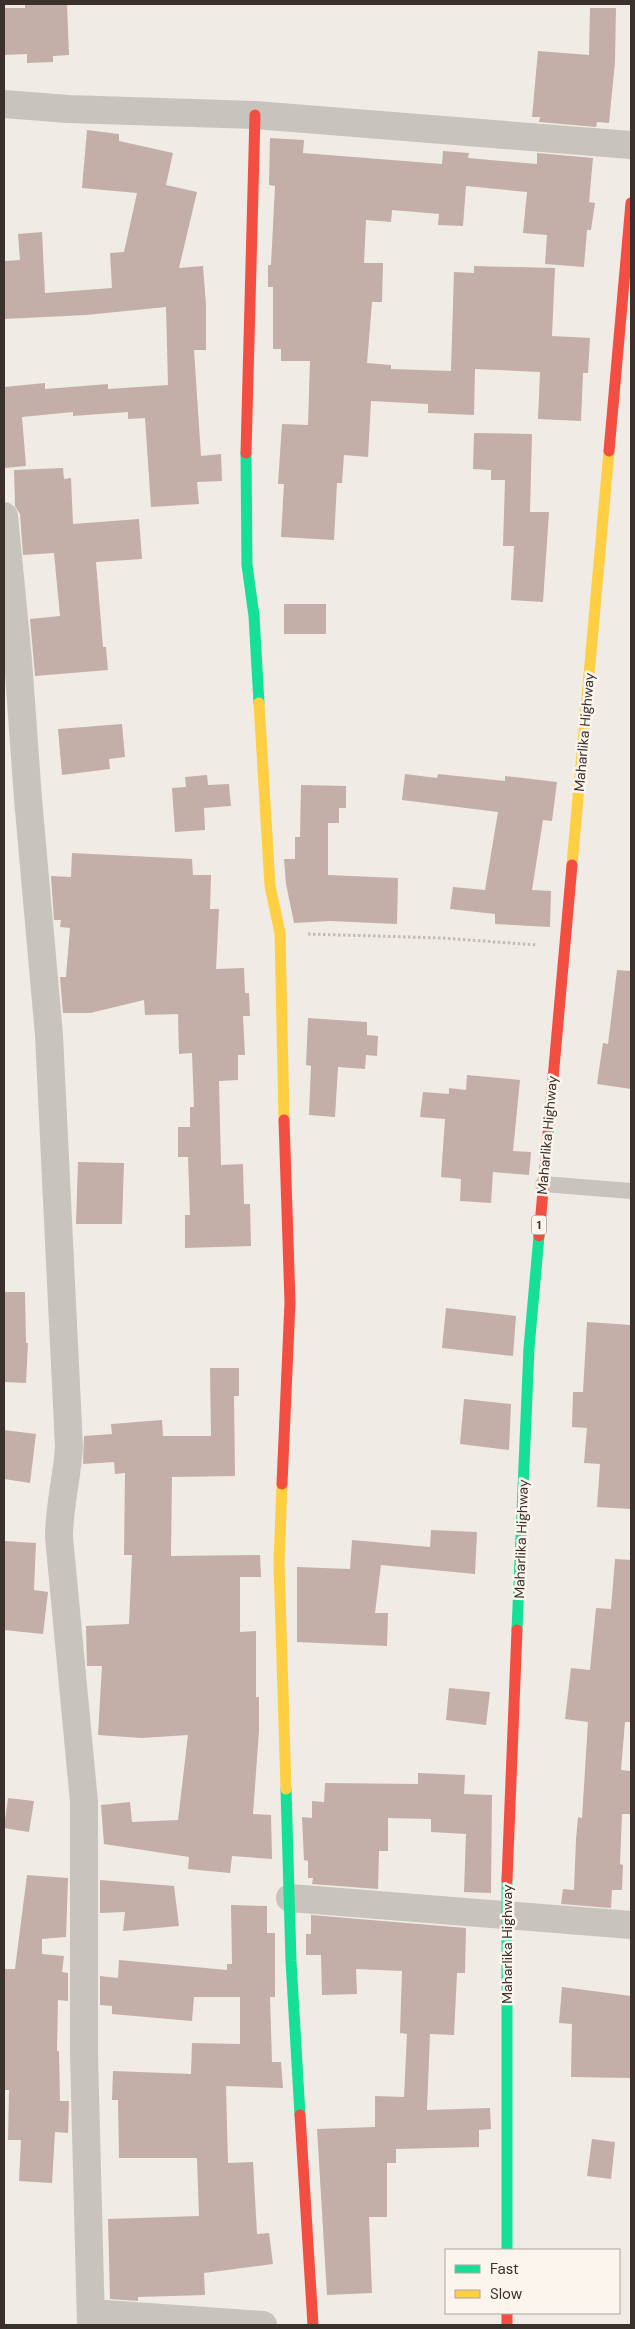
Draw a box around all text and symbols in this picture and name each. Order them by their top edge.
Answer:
street label: Maharlika Highway [570,672,598,792]
street label: Maharlika Highway [533,1075,561,1195]
road number: 1 [532,1216,546,1234]
street label: Maharlika Highway [510,1479,532,1599]
street label: Maharlika Highway [498,1884,516,2004]
legend [445,2249,620,2314]
text: Fast [490,2259,519,2279]
text: Slow [490,2284,523,2304]

